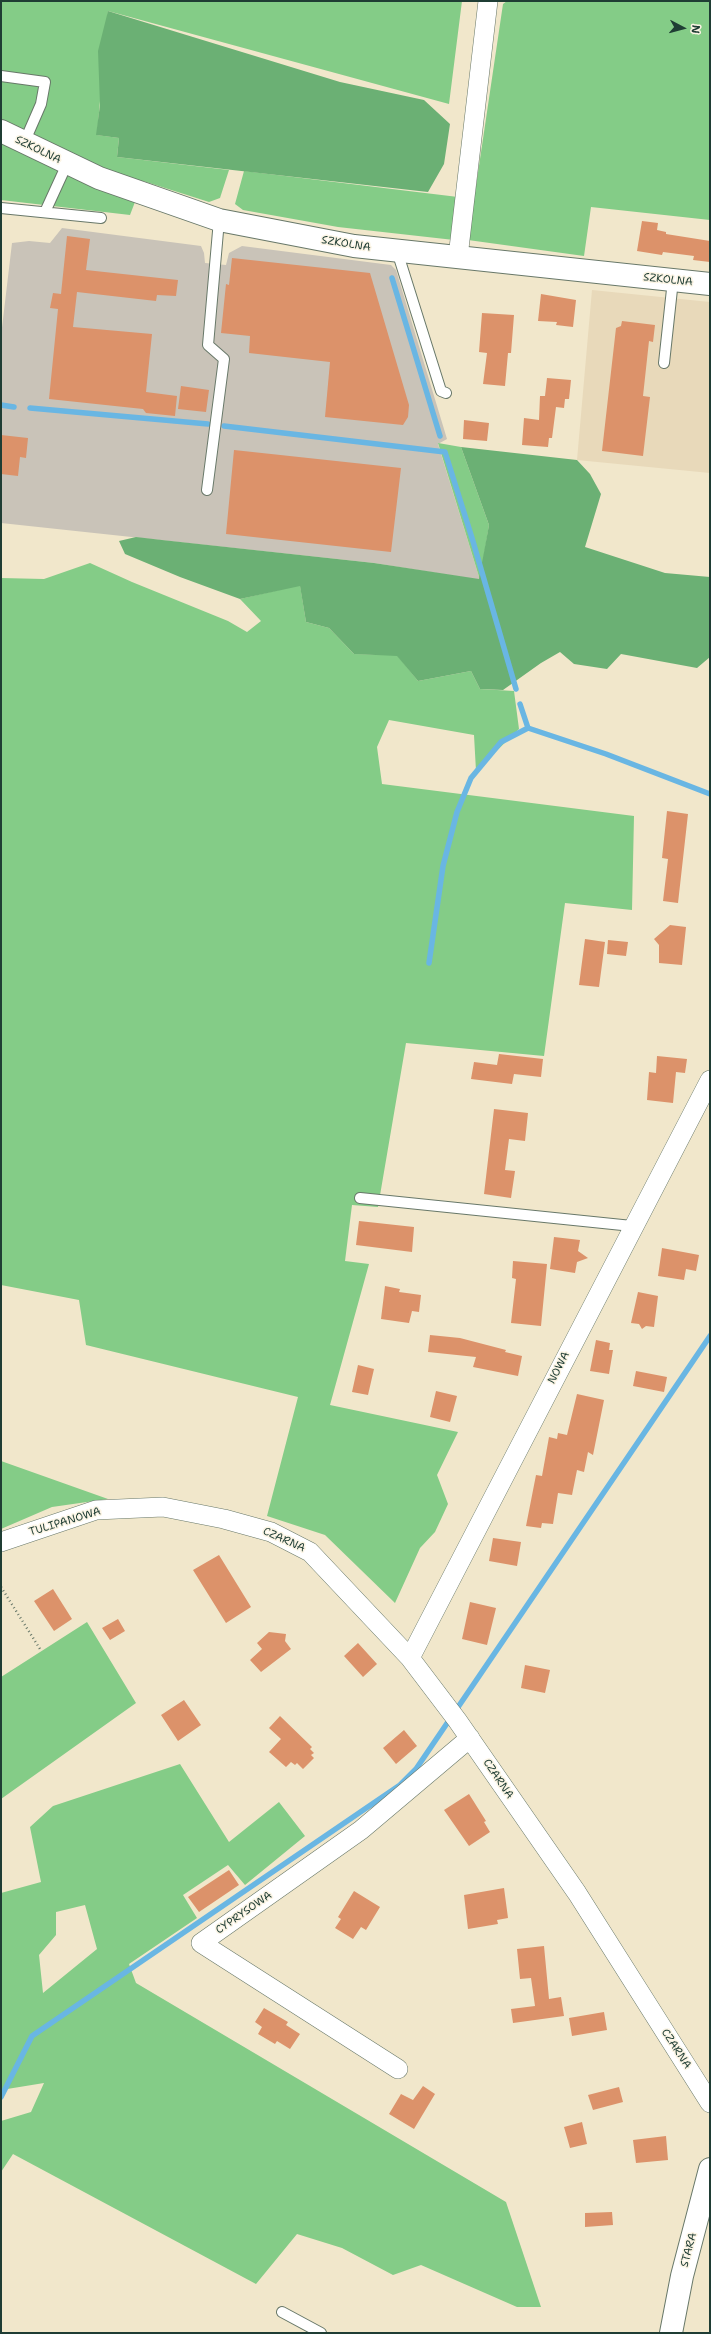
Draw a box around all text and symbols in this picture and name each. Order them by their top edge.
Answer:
north arrow [663,8,703,48]
text: N [688,24,703,34]
street label: SZKOLNA [13,133,63,167]
street label: SZKOLNA [320,234,372,254]
street label: SZKOLNA [643,271,693,289]
street label: NOWA [545,1350,573,1386]
street label: TULIPANOWA [28,1505,102,1539]
street label: CZARNA [261,1525,307,1555]
street label: CZARNA [480,1757,516,1801]
street label: CYPRYSOWA [213,1889,275,1937]
street label: CZARNA [658,2027,694,2071]
street label: STARA [678,2231,700,2269]

